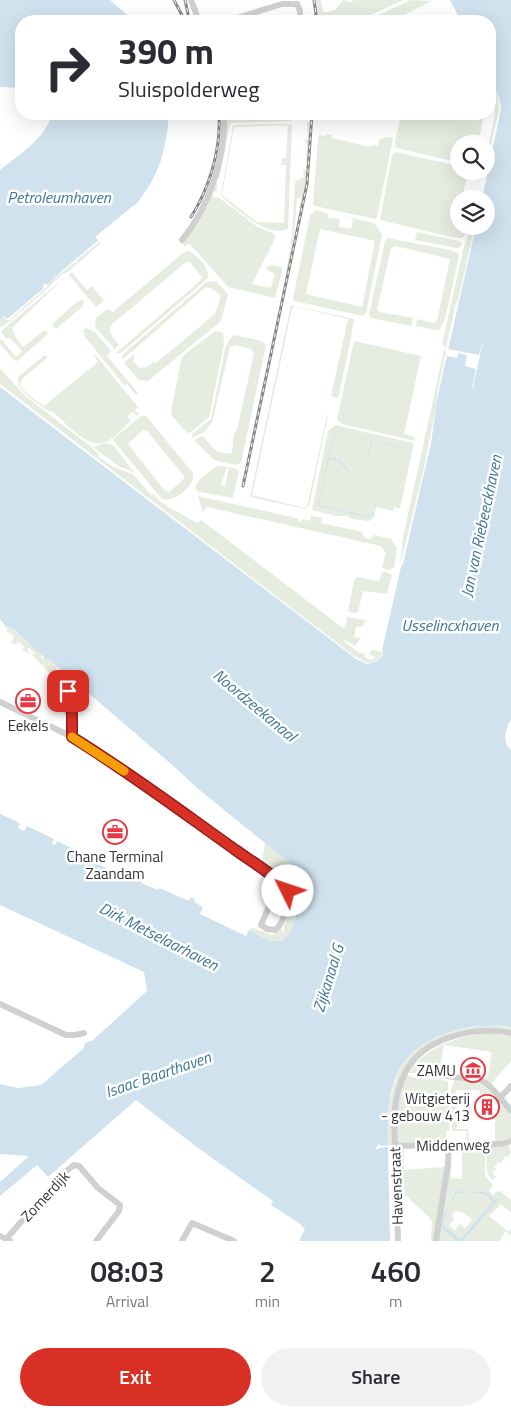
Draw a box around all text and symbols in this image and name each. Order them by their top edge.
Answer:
text: 390 m [118,24,214,78]
icon: right [35,35,100,100]
text: Sluispolderweg [118,72,259,106]
map controls [450,135,495,235]
button: search [450,135,495,180]
water label: Petroleumhaven [7,185,112,209]
button: layers [450,190,495,235]
water label: Jan van Riebeeckhaven [454,452,508,599]
water label: Usselincxhaven [402,613,499,637]
water label: Noordzeekanaal [208,663,303,748]
pin [47,670,89,712]
icon: arrive [54,677,82,705]
office icon: Eekels [15,688,41,714]
place label: Eekels [8,714,48,737]
office icon: Chane Terminal Zaandam [102,819,128,845]
place label: Chane Terminal Zaandam [67,845,163,885]
position arrow [261,864,313,916]
water label: Dirk Metselaarhaven [95,896,224,977]
water label: Zijkanaal G [306,940,350,1015]
water label: Isaac Baarthaven [102,1044,215,1103]
museum icon: ZAMU [460,1057,486,1083]
place label: ZAMU [417,1059,456,1082]
place label: Witgieterij - gebouw 413 [381,1087,470,1127]
building icon: Witgieterij - gebouw 413 [474,1094,500,1120]
street label: Middenweg [416,1133,490,1157]
street label: Havenstraat [383,1146,409,1225]
street label: Zomerdijk [15,1165,75,1227]
text: 08:03 [90,1248,165,1294]
text: 2 [259,1248,276,1294]
text: 460 [370,1248,421,1294]
text: Arrival [106,1289,149,1313]
text: min [255,1289,280,1313]
text: m [389,1289,402,1313]
button: Exit [20,1348,251,1406]
button: Share [261,1348,491,1406]

